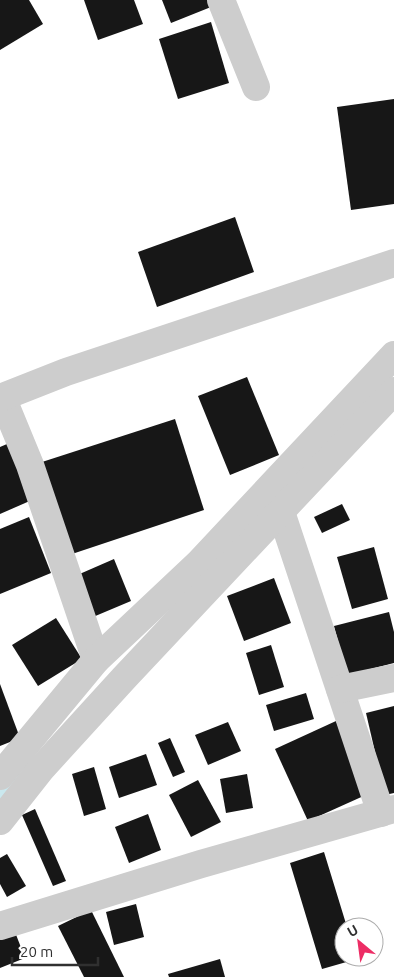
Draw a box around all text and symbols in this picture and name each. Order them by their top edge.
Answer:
north arrow [334,917,384,967]
text: U [345,921,361,940]
scale bar [12,934,99,966]
text: 20 m [20,943,53,960]

